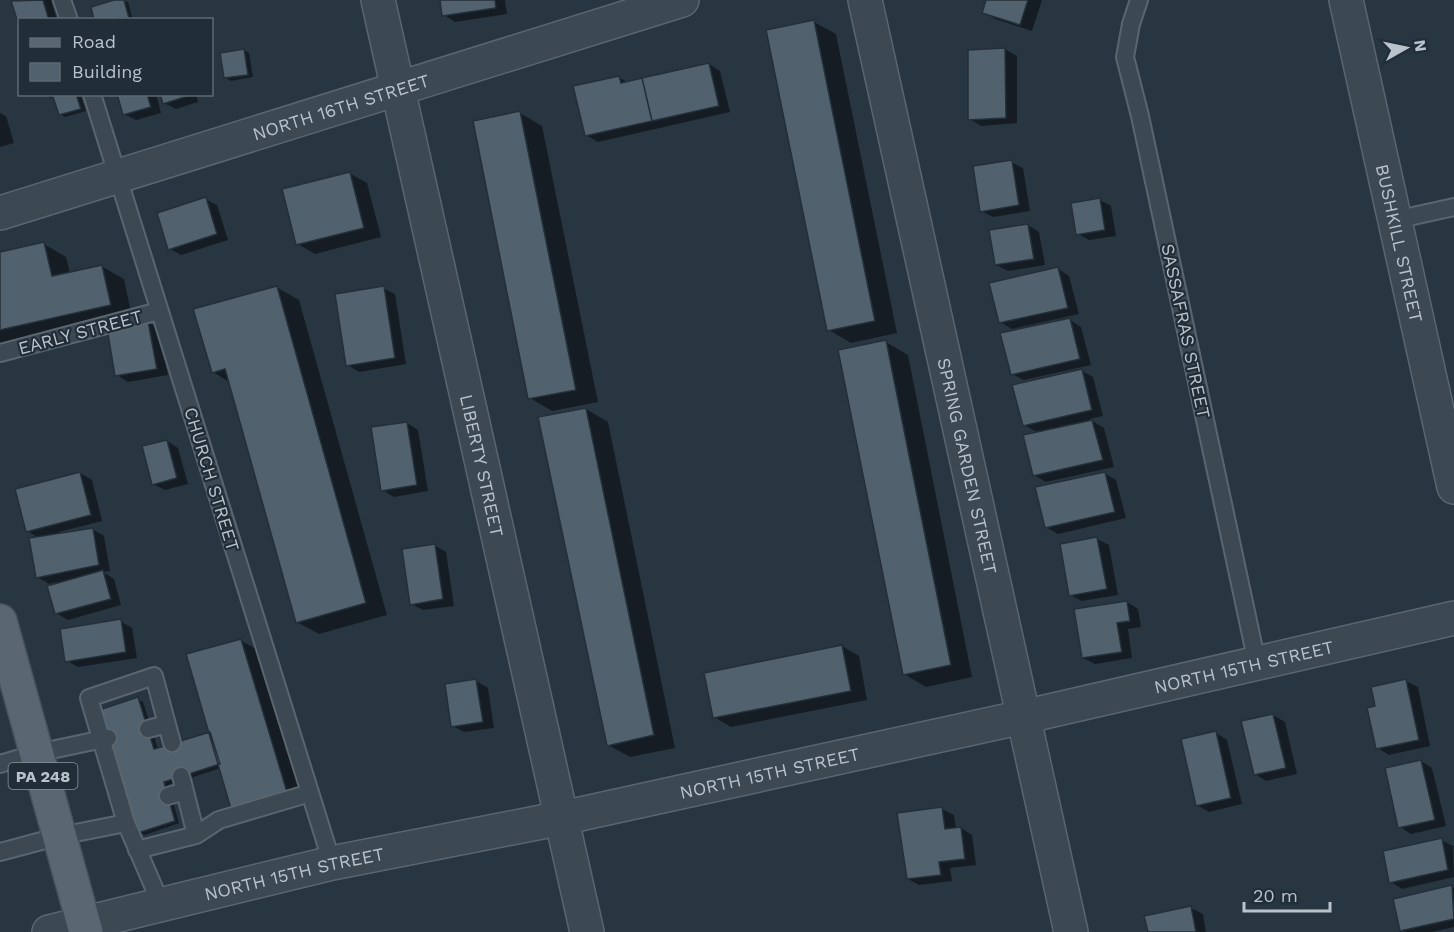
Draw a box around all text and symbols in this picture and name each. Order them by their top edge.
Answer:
legend [18,18,213,96]
north arrow [1376,18,1436,78]
text: Road [72,31,116,52]
text: N [1410,38,1431,53]
text: Building [72,61,142,82]
street label: NORTH 16TH STREET [250,69,432,144]
street label: BUSHKILL STREET [1372,162,1428,324]
street label: SASSAFRAS STREET [1157,242,1215,420]
street label: EARLY STREET [16,305,144,359]
street label: SPRING GARDEN STREET [934,356,1002,576]
street label: LIBERTY STREET [456,392,509,539]
street label: CHURCH STREET [180,404,244,554]
street label: NORTH 15TH STREET [1152,635,1336,697]
street label: NORTH 15TH STREET [677,743,861,802]
road number: PA 248 [9,763,78,789]
street label: NORTH 15TH STREET [202,843,386,904]
scale bar [1244,875,1330,913]
text: 20 m [1253,885,1298,906]

